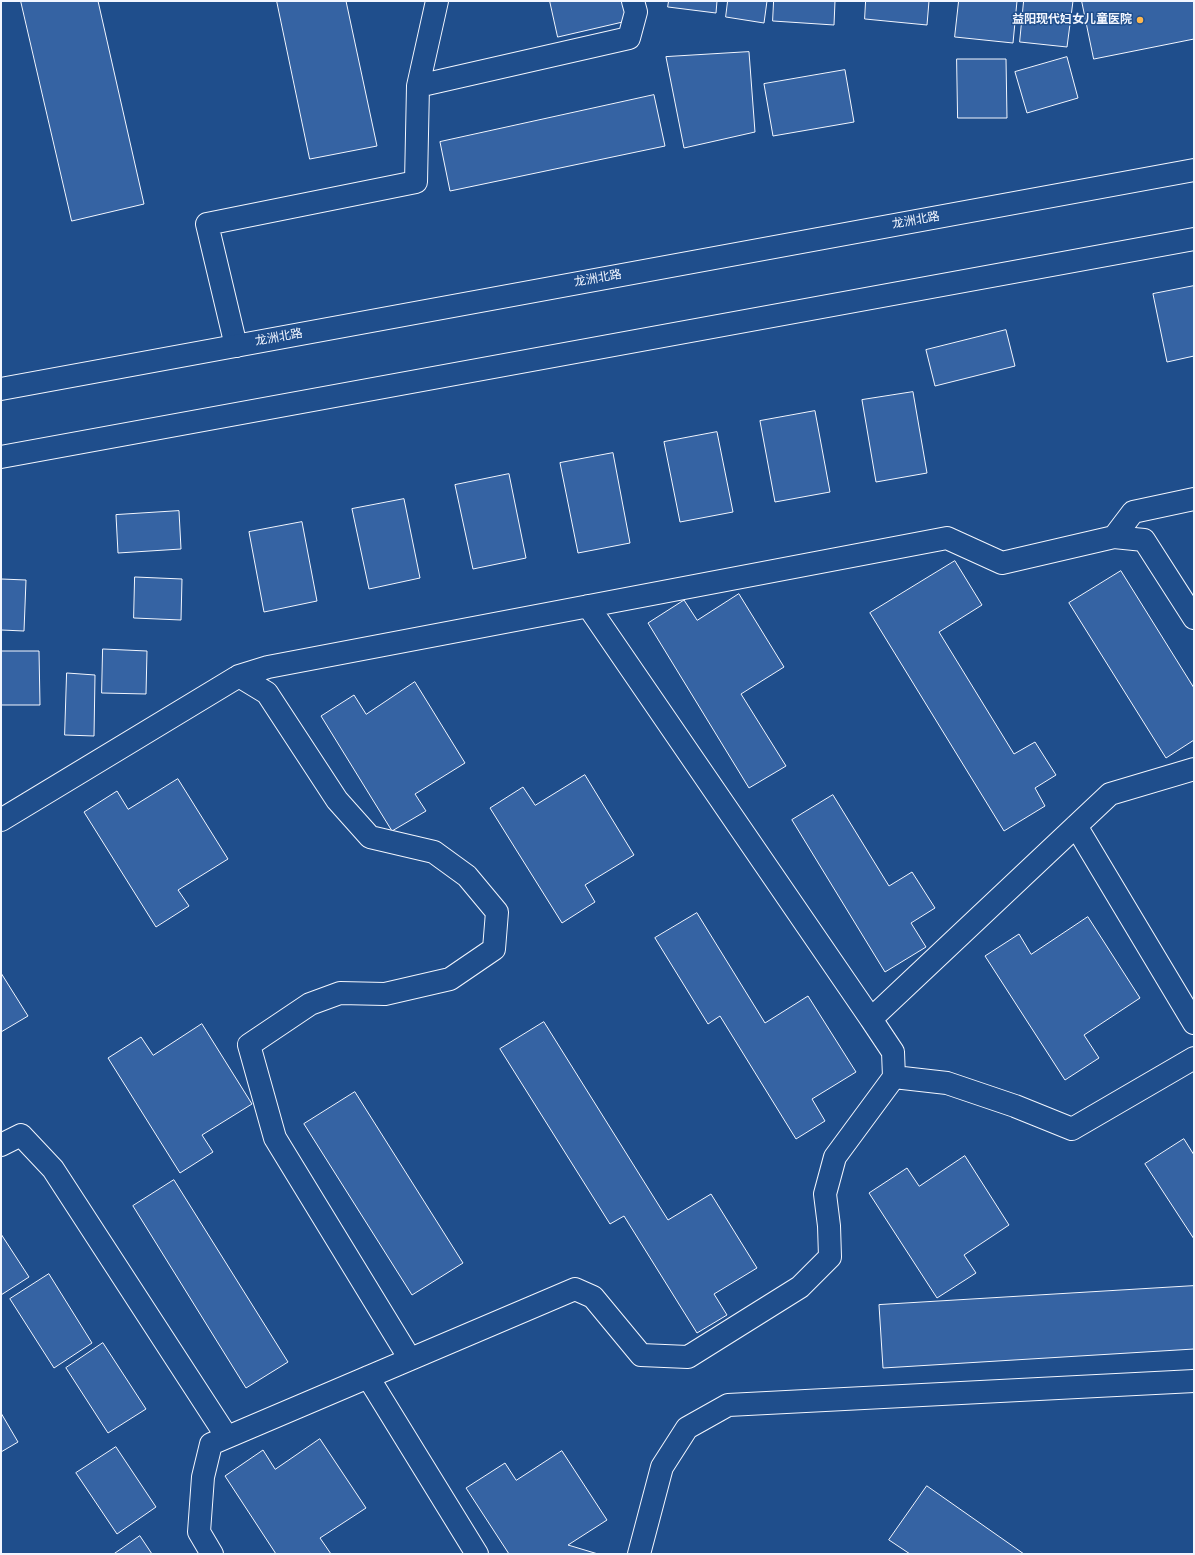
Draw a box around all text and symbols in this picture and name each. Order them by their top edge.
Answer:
place label: 益阳现代妇女儿童医院 [1012,13,1132,27]
marker: 益阳现代妇女儿童医院 [1135,15,1145,25]
street label: 龙洲北路 [891,210,941,232]
street label: 龙洲北路 [573,268,623,290]
street label: 龙洲北路 [254,327,304,349]

